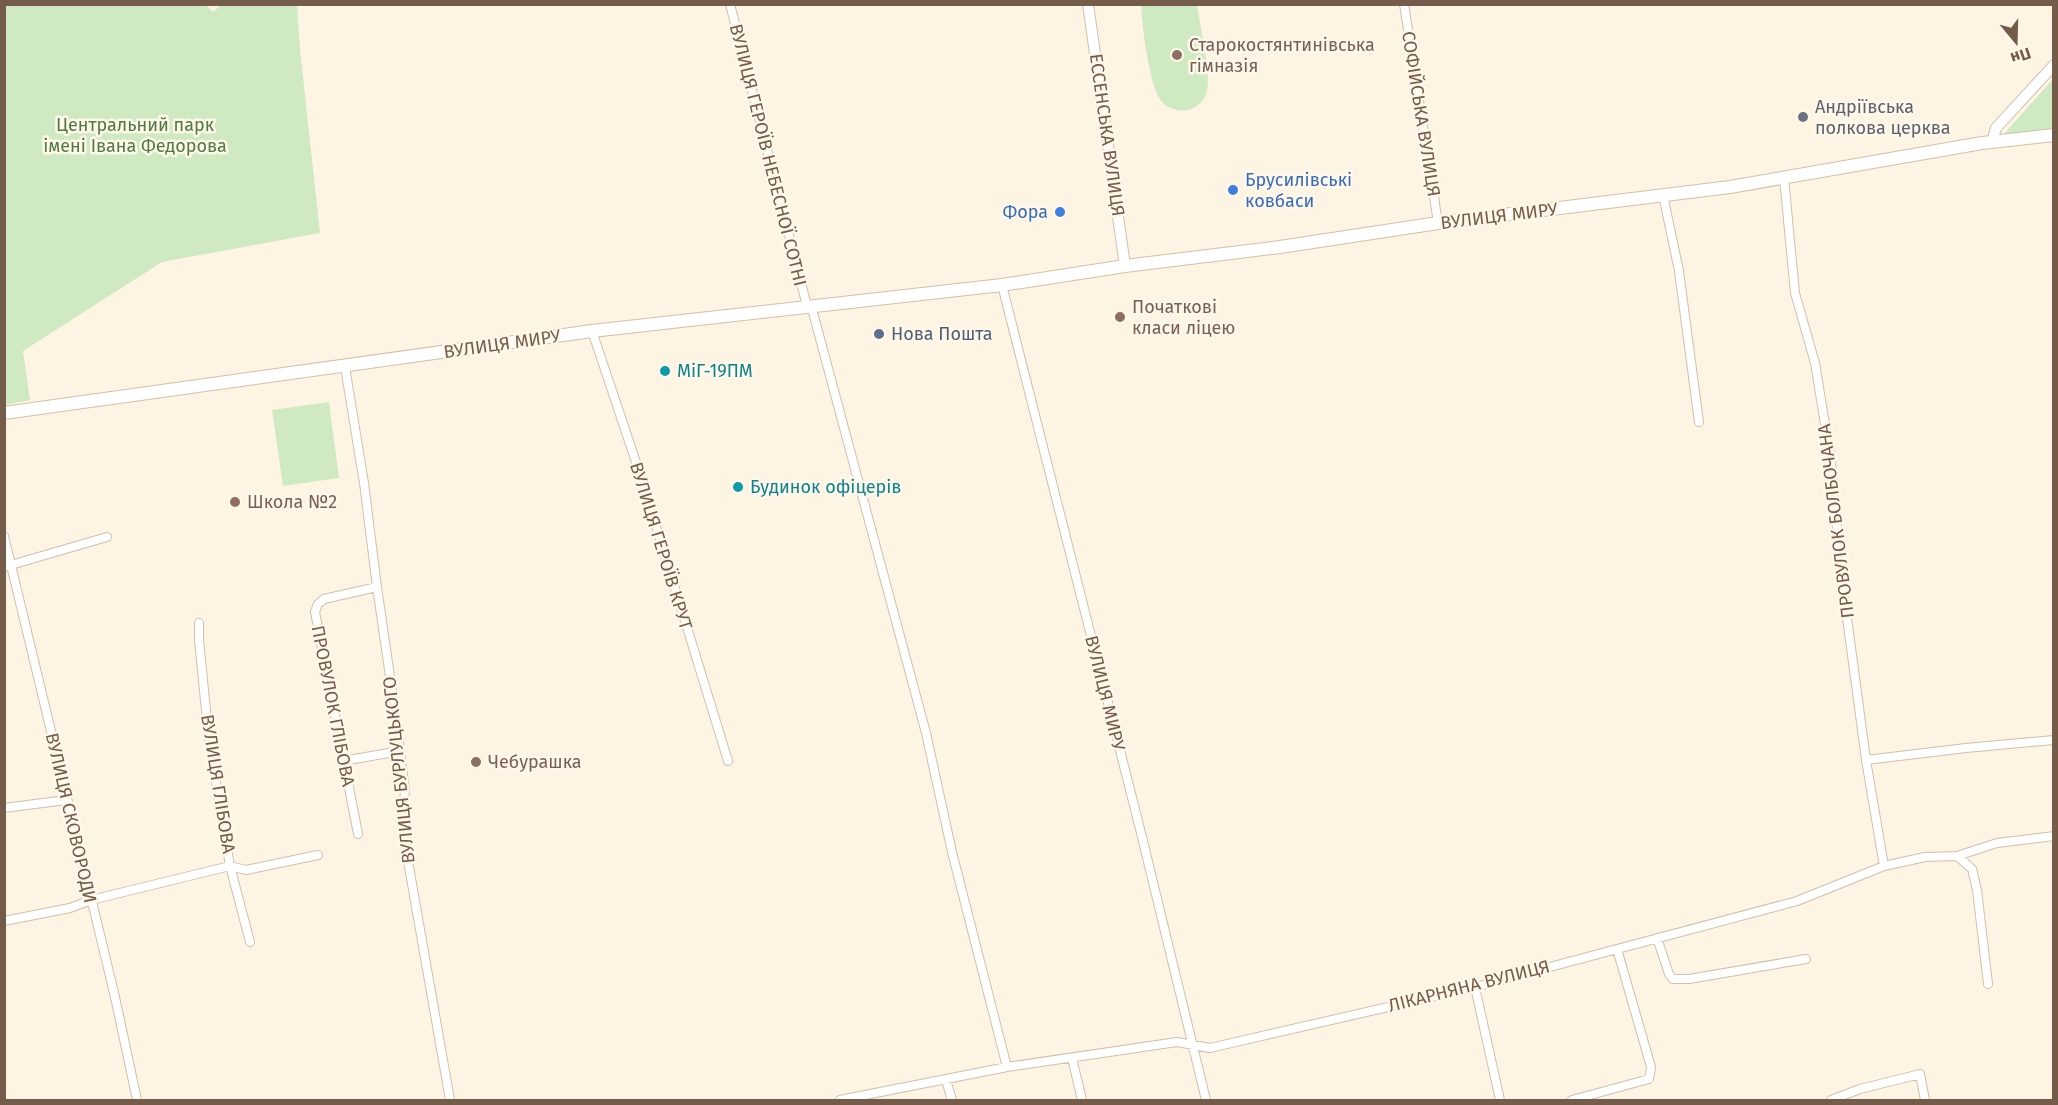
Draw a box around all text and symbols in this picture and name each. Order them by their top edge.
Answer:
north arrow [1986,12,2046,72]
street label: ВУЛИЦЯ ГЕРОЇВ НЕБЕСНОЇ СОТНІ [725,22,811,288]
street label: СОФІЙСЬКА ВУЛИЦЯ [1397,30,1445,198]
place label: Старокостянтинівська гімназія [1189,34,1375,77]
text: Пн [2008,43,2033,68]
marker: Старокостянтинівська гімназія [1170,48,1184,62]
street label: ЕССЕНСЬКА ВУЛИЦЯ [1085,52,1129,218]
place label: Андріївська полкова церква [1815,96,1951,139]
marker: Андріївська полкова церква [1796,110,1810,124]
park label: Центральний парк імені Івана Федорова [43,114,227,157]
place label: Брусилівські ковбаси [1245,169,1352,212]
marker: Брусилівські ковбаси [1226,183,1240,197]
street label: ВУЛИЦЯ МИРУ [1439,198,1559,234]
place label: Фора [1002,201,1048,223]
marker: Фора [1053,205,1067,219]
place label: Початкові класи ліцею [1132,296,1235,339]
marker: Початкові класи ліцею [1113,310,1127,324]
place label: Нова Пошта [891,323,992,345]
street label: ВУЛИЦЯ МИРУ [442,325,562,363]
marker: Нова Пошта [872,327,886,341]
place label: МіГ-19ПМ [677,360,753,382]
marker: МіГ-19ПМ [658,364,672,378]
street label: ПРОВУЛОК БОЛБОЧАНА [1813,422,1859,619]
street label: ВУЛИЦЯ ГЕРОЇВ КРУТ [625,460,697,633]
place label: Будинок офіцерів [750,476,902,498]
marker: Будинок офіцерів [731,480,745,494]
place label: Школа №2 [247,491,337,513]
marker: Школа №2 [228,495,242,509]
street label: ПРОВУЛОК ГЛІБОВА [307,624,360,789]
street label: ВУЛИЦЯ МИРУ [1080,633,1130,753]
street label: ВУЛИЦЯ БУРЛУЦЬКОГО [378,675,420,865]
street label: ВУЛИЦЯ ГЛІБОВА [196,713,240,856]
street label: ВУЛИЦЯ СКОВОРОДИ [41,731,101,905]
place label: Чебурашка [488,751,582,773]
marker: Чебурашка [469,755,483,769]
street label: ЛІКАРНЯНА ВУЛИЦЯ [1386,955,1552,1017]

